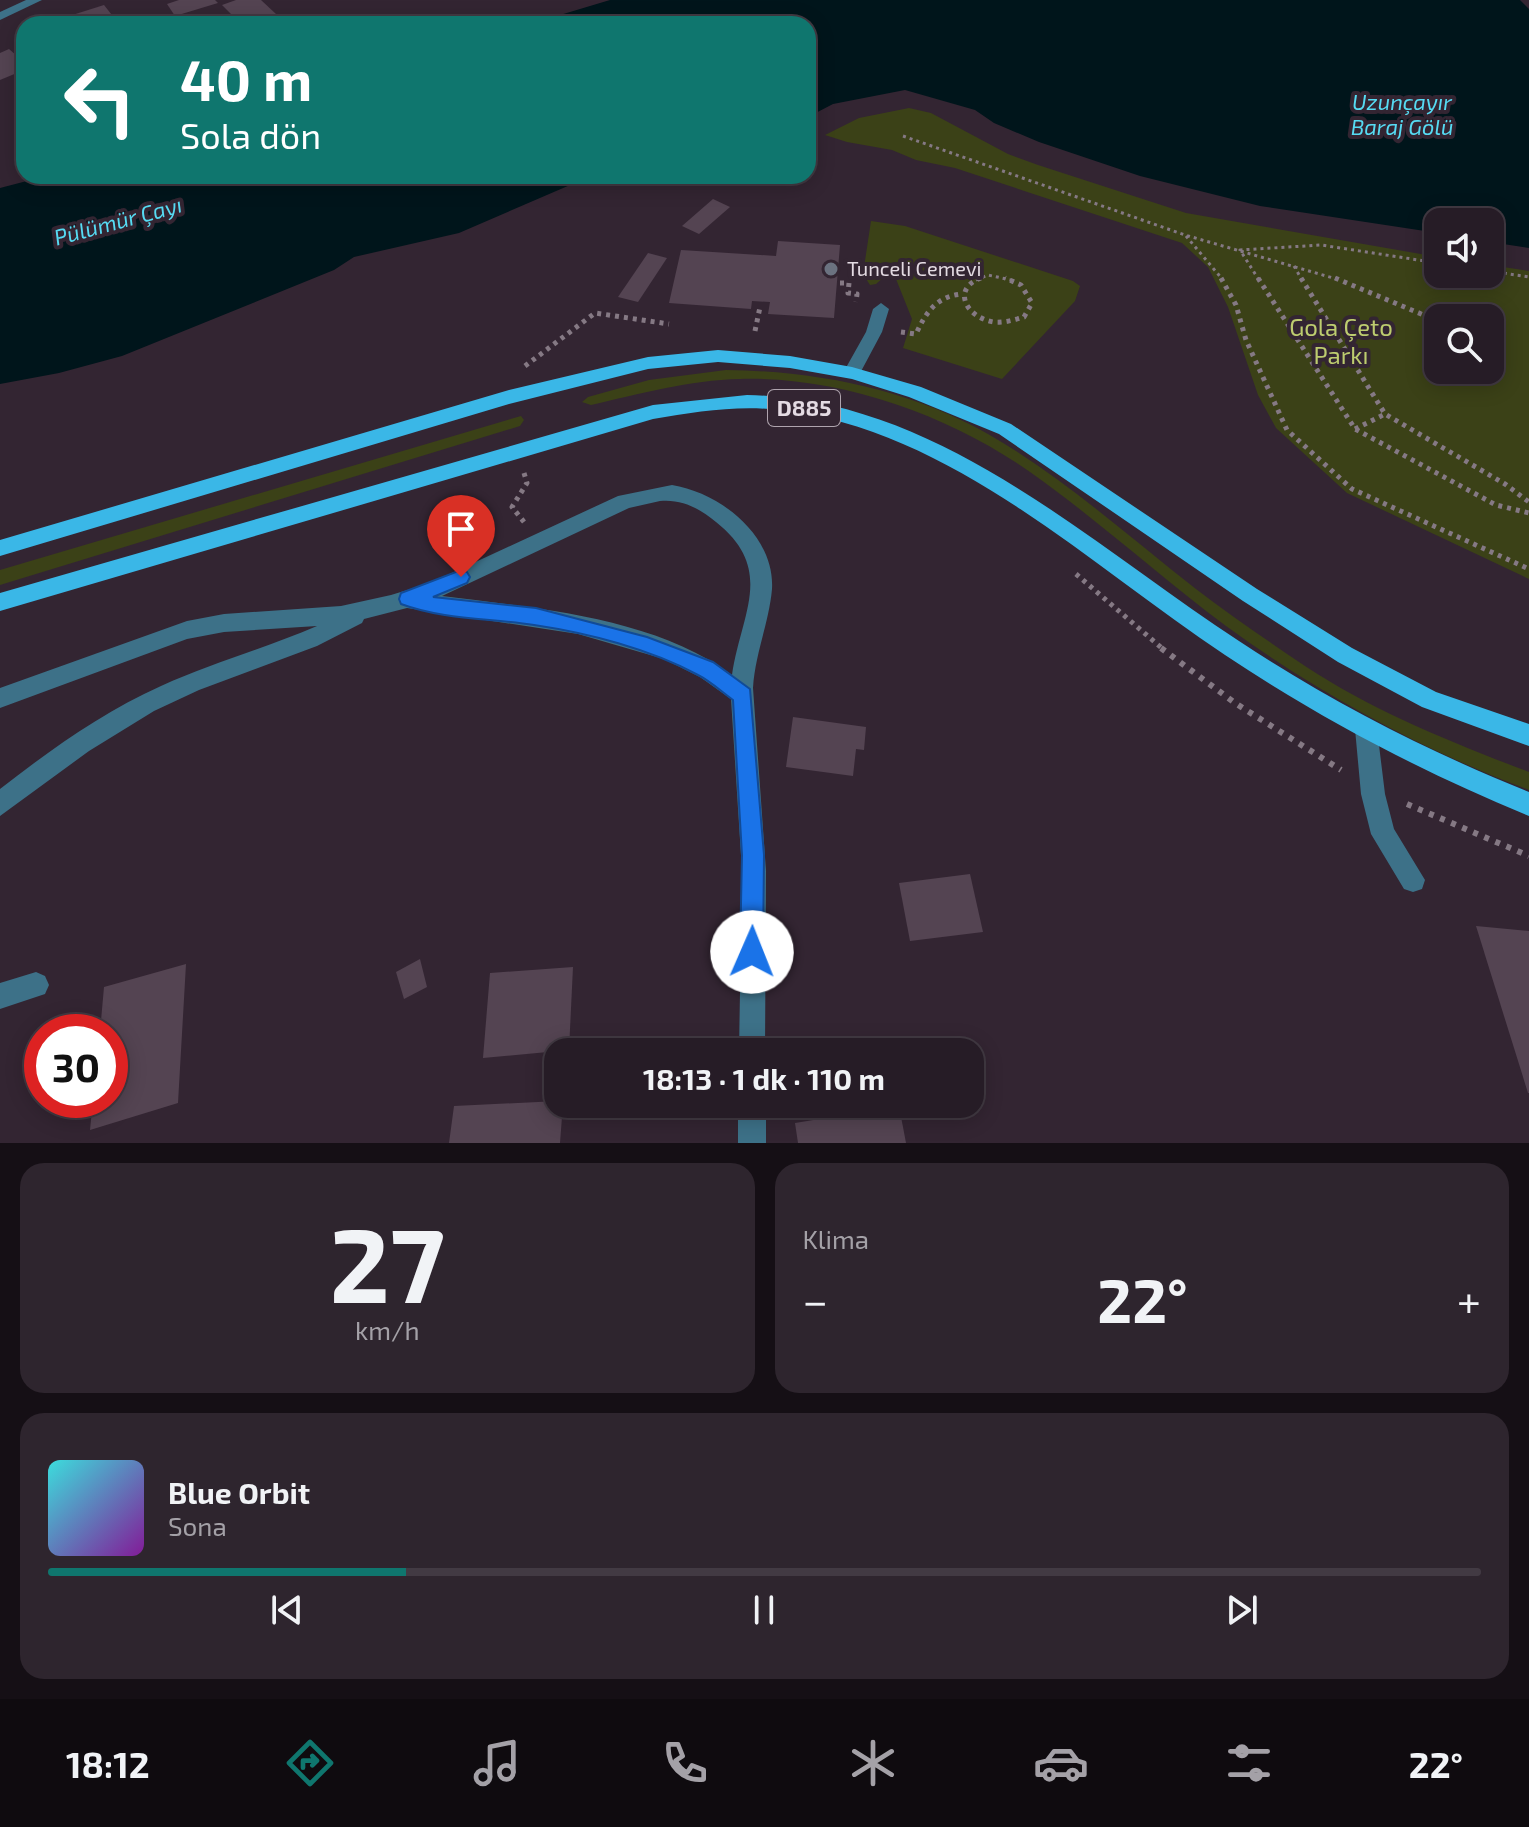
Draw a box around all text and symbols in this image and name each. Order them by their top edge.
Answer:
text: 40 m [180,45,312,112]
icon: left [48,48,152,152]
water label: Uzunçayır Baraj Gölü [1351,88,1453,140]
text: Sola dön [180,113,321,156]
water label: Pülümür Çayı [51,190,185,252]
map controls [1424,208,1504,384]
button: sound [1424,208,1504,288]
place label: Tunceli Cemevi [847,256,982,280]
marker: Tunceli Cemevi [822,260,840,278]
button: search [1424,304,1504,384]
park label: Gola Çeto Parkı [1289,312,1393,369]
road number: D885 [768,390,840,426]
pin [427,495,495,577]
icon: arrive [439,507,483,551]
position arrow [710,910,794,994]
speed limit sign: 30 [24,1014,128,1118]
text: 18:13 · 1 dk · 110 m [643,1060,885,1096]
text: 27 [330,1199,445,1324]
text: Klima [803,1223,869,1254]
text: 22° [1097,1263,1188,1335]
text: − [803,1273,828,1326]
text: + [1457,1273,1481,1326]
text: km/h [355,1314,420,1345]
text: Blue Orbit [168,1474,310,1510]
text: Sona [168,1510,227,1541]
icon: previous [265,1588,309,1632]
icon: pause [742,1588,786,1632]
icon: next [1220,1588,1264,1632]
icon: directions [282,1735,338,1791]
icon: music [469,1735,525,1791]
icon: phone [657,1735,713,1791]
icon: climate [845,1735,901,1791]
icon: car [1033,1735,1089,1791]
icon: filters [1221,1735,1277,1791]
text: 18:12 [66,1742,150,1785]
text: 22° [1409,1742,1463,1785]

